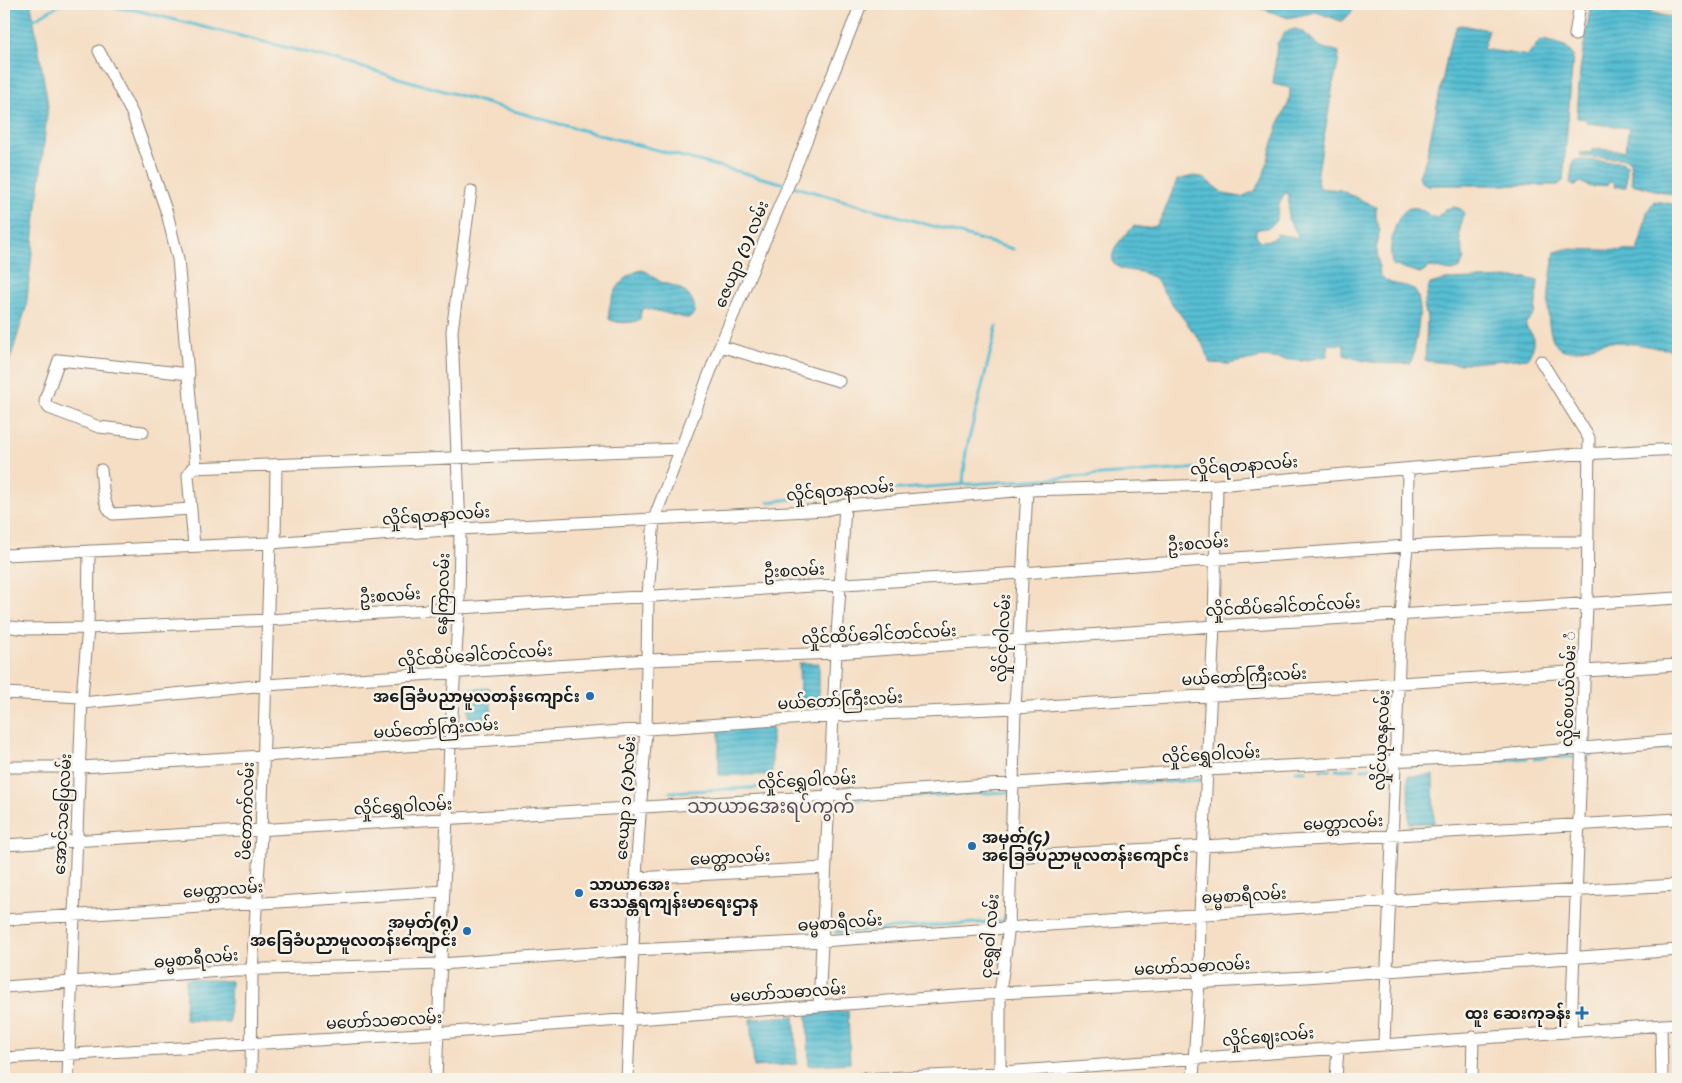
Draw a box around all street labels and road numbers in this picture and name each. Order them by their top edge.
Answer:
street label: ဇေယျာ (၁) လမ်း [706,196,777,312]
street label: လှိုင်ရတနာလမ်း [1189,447,1299,484]
street label: လှိုင်ရတနာလမ်း [785,471,895,510]
street label: လှိုင်ရတနာလမ်း [381,497,491,534]
street label: ဦးစလမ်း [1166,527,1230,560]
street label: နေကြာလမ်း [427,552,458,636]
street label: ဦးစလမ်း [763,554,825,587]
street label: ဦးစလမ်း [358,579,422,612]
street label: လှိုင်ထိပ်ခေါင်တင်လမ်း [1205,588,1361,625]
street label: လှိုင်ငုဝါလမ်း [986,593,1019,683]
street label: လှိုင်ထိပ်ခေါင်တင်လမ်း [801,616,957,653]
street label: လှိုင်စပယ်လမ်း ံ [1552,631,1585,748]
street label: လှိုင်ထိပ်ခေါင်တင်လမ်း [397,636,554,675]
street label: မယ်တော်ကြီးလမ်း [1181,659,1307,694]
street label: မယ်တော်ကြီးလမ်း [777,683,903,718]
street label: လှိုင်ယုဇနလမ်း [1364,689,1399,791]
street label: မယ်တော်ကြီးလမ်း [372,710,500,747]
street label: ဇေယျာ ၁ (၁)လမ်း [607,735,644,861]
street label: လှိုင်ရွှေဝါလမ်း [1161,737,1261,772]
street label: အောင်သပြေလမ်း [45,753,80,875]
street label: ပိတောက်လမ်း [230,761,263,861]
street label: လှိုင်ရွှေဝါလမ်း [757,763,857,798]
street label: လှိုင်ရွှေဝါလမ်း [353,789,453,824]
street label: မေတ္တာလမ်း [1302,806,1384,839]
street label: မေတ္တာလမ်း [689,841,771,874]
street label: မေတ္တာလမ်း [182,872,264,907]
street label: ဓမ္မစာရီလမ်း [1201,879,1287,912]
street label: ငုရွှေဝါ လမ်း [971,892,1008,980]
street label: ဓမ္မစာရီလမ်း [797,905,883,940]
street label: ဓမ္မစာရီလမ်း [152,940,240,977]
street label: မဟော်သဓာလမ်း [1133,949,1251,984]
street label: မဟော်သဓာလမ်း [729,974,847,1011]
street label: မဟော်သဓာလမ်း [325,1003,443,1038]
street label: လှိုင်ဈေးလမ်း [1221,1018,1315,1055]

